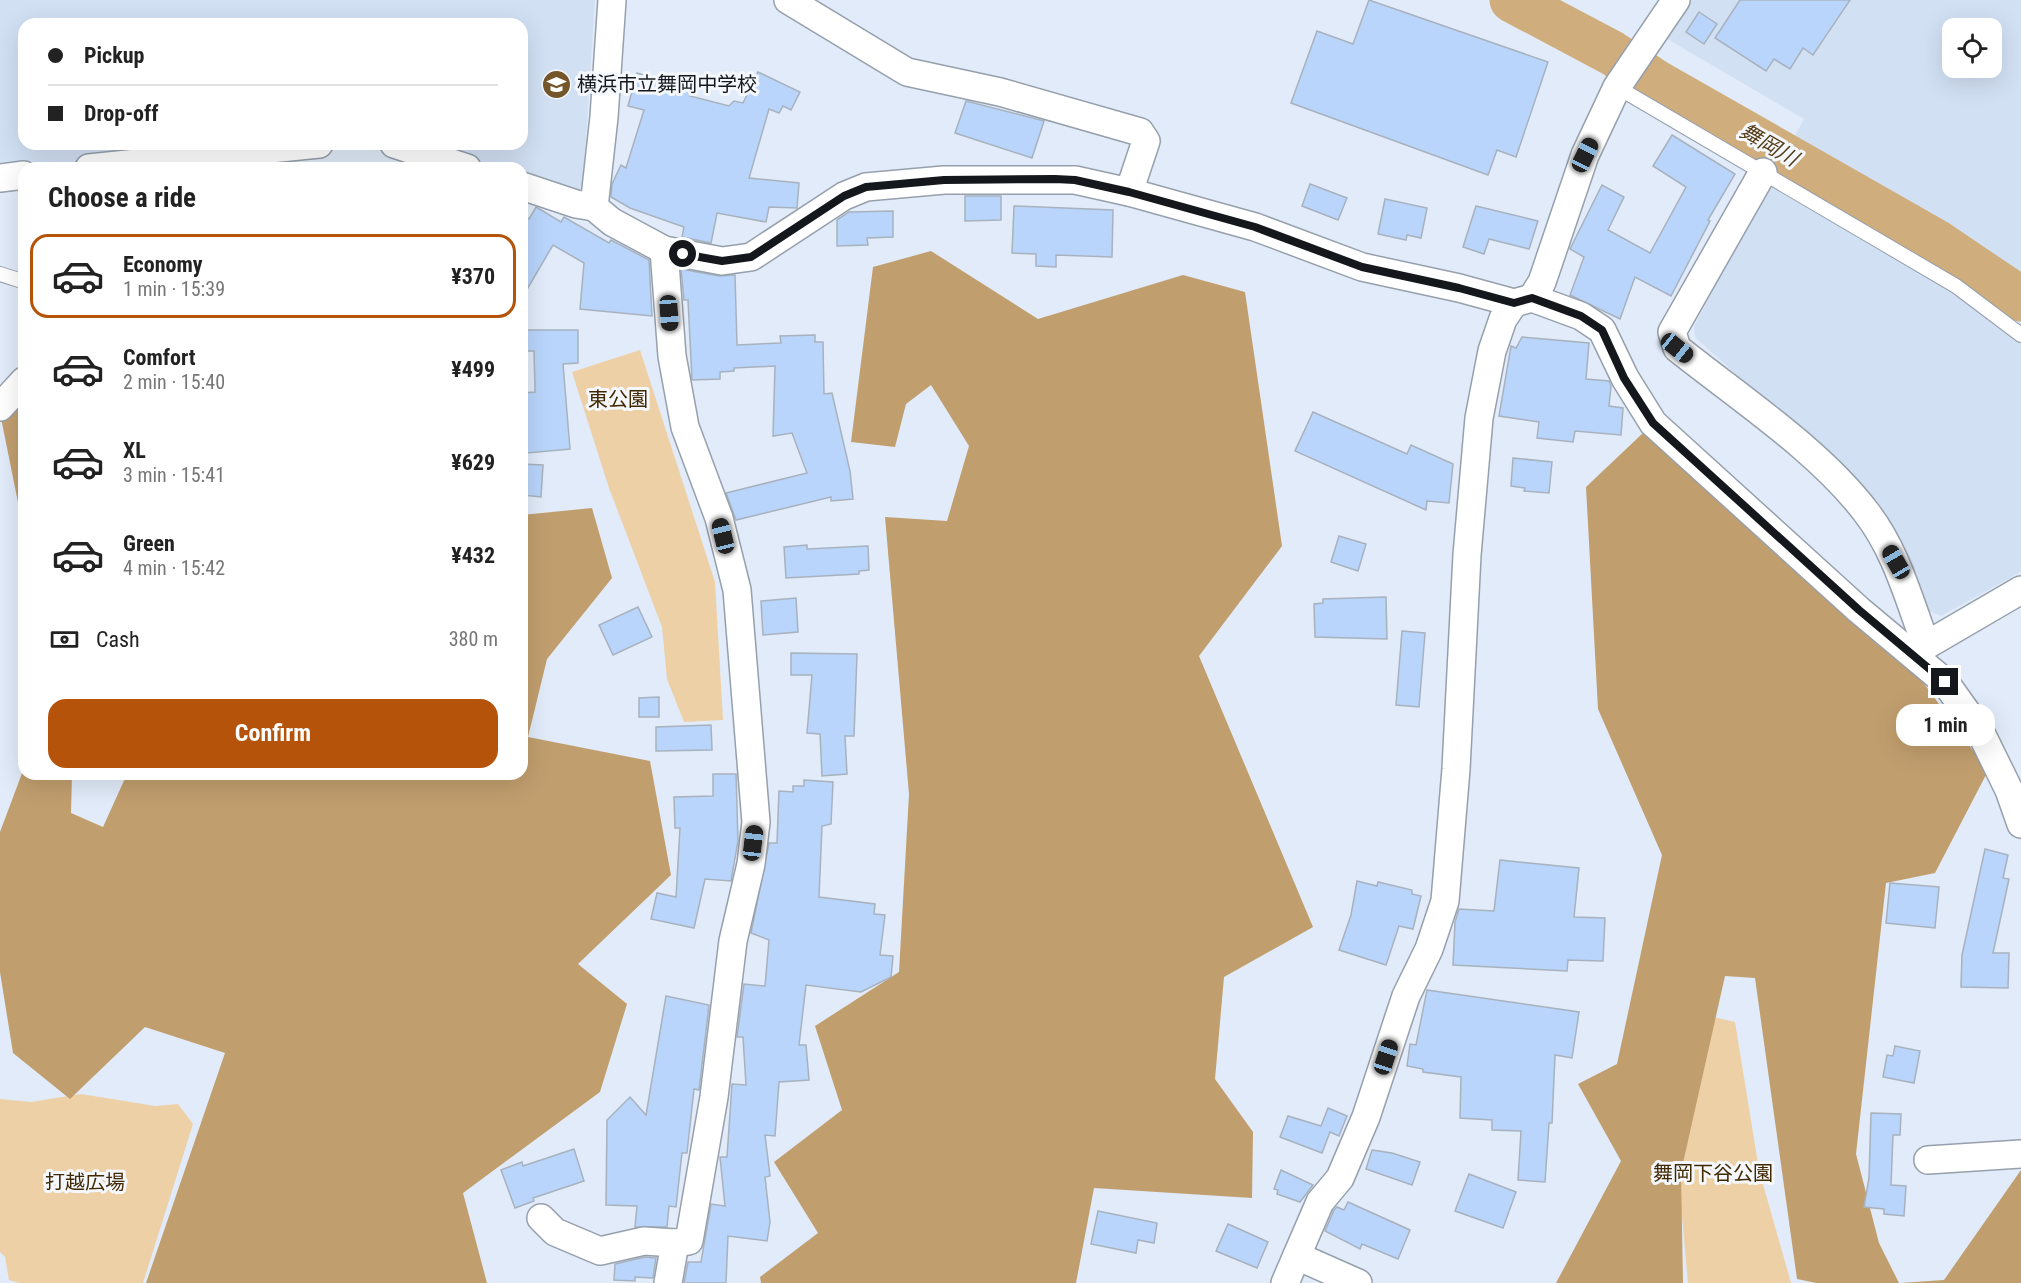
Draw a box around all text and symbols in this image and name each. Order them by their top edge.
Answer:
map controls [1942,18,2002,78]
button: locate [1942,18,2002,78]
text: Pickup [84,43,144,68]
school or university icon: 横浜市立舞岡中学校 [540,68,572,100]
place label: 横浜市立舞岡中学校 [577,72,757,96]
text: Drop-off [84,101,158,126]
water label: 舞岡川 [1736,119,1804,172]
car [1569,135,1601,175]
text: Choose a ride [48,182,196,214]
route start [669,240,696,267]
icon: car [51,249,105,303]
text: Economy [123,252,203,277]
text: ¥370 [451,264,495,289]
text: 1 min · 15:39 [123,277,225,301]
car [659,294,679,332]
car [1657,330,1697,366]
icon: car [51,342,105,396]
text: Comfort [123,345,196,370]
text: ¥499 [451,357,495,382]
text: 2 min · 15:40 [123,370,225,394]
park label: 東公園 [588,387,648,411]
icon: car [51,435,105,489]
text: XL [123,438,146,463]
text: ¥629 [451,450,495,475]
text: 3 min · 15:41 [123,463,225,487]
car [710,516,736,556]
icon: car [51,528,105,582]
text: Green [123,531,175,556]
car [1879,542,1913,582]
text: ¥432 [451,543,495,568]
text: 4 min · 15:42 [123,556,225,580]
icon: cash [48,623,81,656]
text: Cash [96,627,140,652]
text: 380 m [449,627,498,651]
route end [1931,668,1958,695]
button: Confirm [48,699,498,768]
callout: 1 min [1896,703,1994,745]
text: 1 min [1923,713,1968,737]
car [742,824,764,862]
car [1372,1037,1400,1077]
park label: 舞岡下谷公園 [1653,1161,1773,1185]
park label: 打越広場 [45,1170,125,1194]

